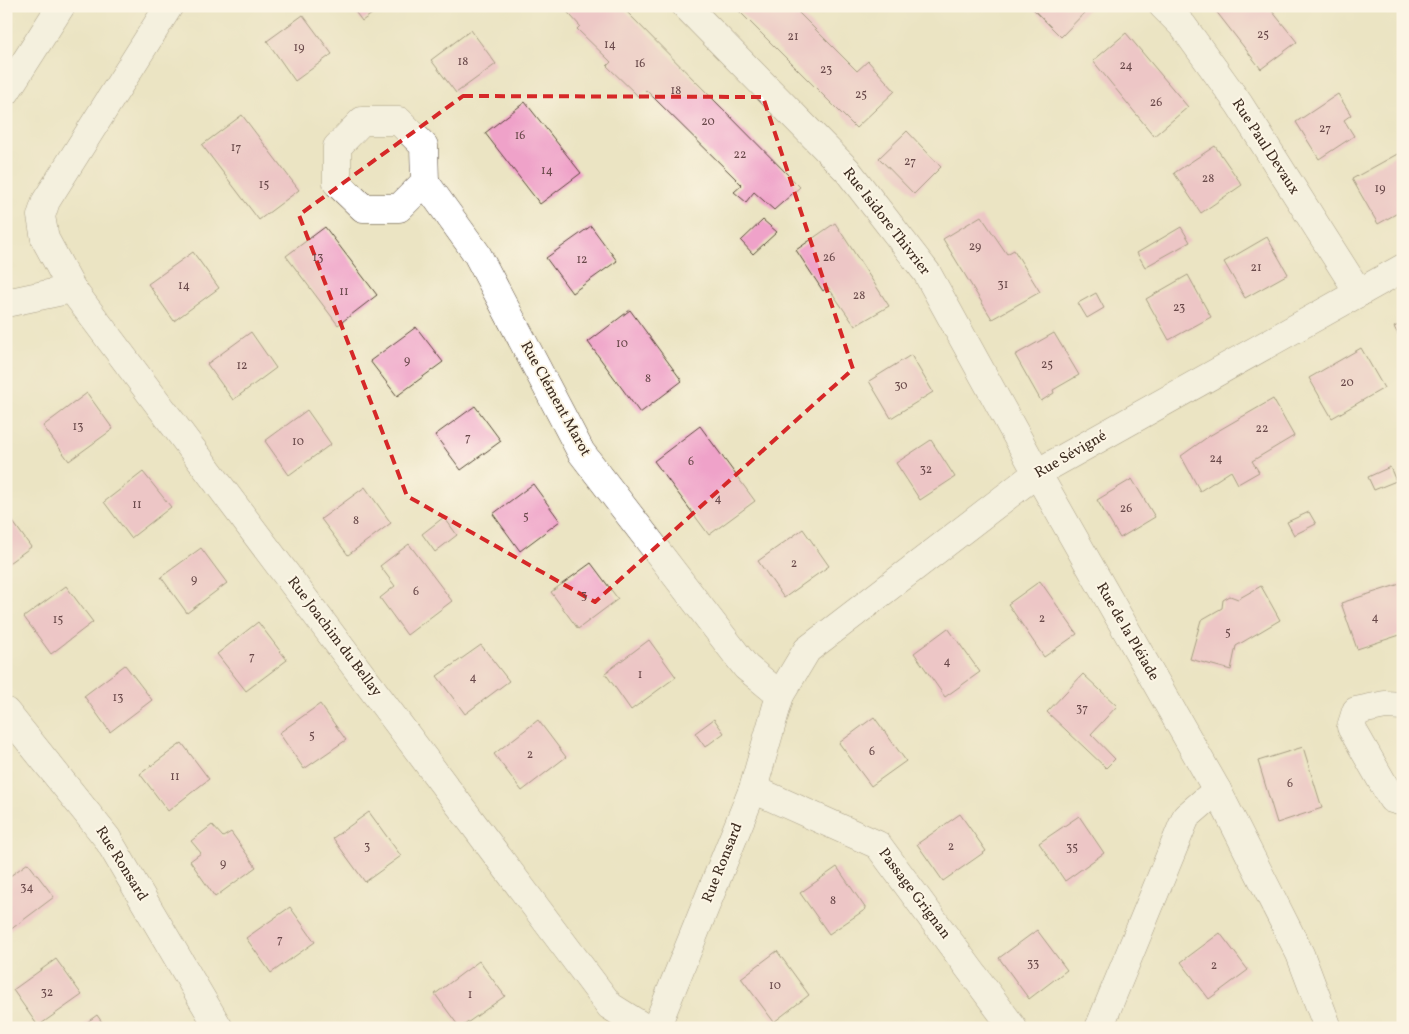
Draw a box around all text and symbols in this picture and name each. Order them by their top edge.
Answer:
house number: 25 [1257,27,1269,43]
house number: 21 [787,29,799,45]
house number: 14 [604,37,616,53]
house number: 19 [294,40,304,56]
house number: 18 [458,54,468,70]
house number: 16 [635,56,645,72]
house number: 24 [1119,58,1133,74]
house number: 23 [820,62,832,78]
house number: 18 [671,83,681,99]
house number: 25 [855,87,867,103]
house number: 26 [1150,95,1162,111]
street label: Rue Paul Devaux [1226,95,1304,199]
house number: 20 [701,114,715,130]
house number: 27 [1319,121,1331,137]
house number: 16 [515,128,525,144]
house number: 17 [231,140,241,156]
house number: 22 [734,147,746,163]
house number: 27 [904,154,916,170]
house number: 14 [541,163,553,179]
street label: Rue Isidore Thivrier [837,164,935,280]
house number: 28 [1202,171,1214,187]
house number: 15 [259,177,269,193]
house number: 19 [1375,181,1385,197]
house number: 29 [969,239,981,255]
house number: 13 [313,250,323,266]
house number: 26 [823,250,835,266]
house number: 12 [576,252,588,268]
house number: 21 [1250,260,1262,276]
house number: 31 [998,277,1008,293]
house number: 14 [178,278,190,294]
house number: 11 [339,284,349,300]
house number: 28 [853,288,865,304]
house number: 23 [1173,300,1185,316]
house number: 10 [616,336,628,352]
street label: Rue Clément Marot [515,338,595,460]
house number: 9 [404,353,410,369]
house number: 25 [1041,357,1053,373]
house number: 12 [236,358,248,374]
house number: 8 [645,371,651,387]
house number: 20 [1340,375,1354,391]
house number: 30 [894,378,908,394]
house number: 13 [73,419,83,435]
house number: 22 [1256,421,1268,437]
street label: Rue Sévigné [1031,426,1111,484]
house number: 7 [465,430,471,446]
house number: 10 [292,434,304,450]
house number: 24 [1209,451,1223,467]
house number: 6 [688,454,694,470]
house number: 32 [920,462,932,478]
house number: 4 [714,491,722,507]
house number: 11 [132,497,142,513]
house number: 26 [1120,501,1132,517]
house number: 5 [523,509,529,525]
house number: 8 [353,513,359,529]
house number: 2 [791,556,797,572]
house number: 9 [191,572,197,588]
street label: Rue Joachim du Bellay [282,572,386,702]
street label: Rue de la Pléiade [1090,579,1164,685]
house number: 6 [413,584,419,600]
house number: 3 [581,588,587,604]
house number: 4 [1371,610,1379,626]
house number: 2 [1039,611,1045,627]
house number: 15 [53,612,63,628]
house number: 5 [1225,625,1231,641]
house number: 7 [249,649,255,665]
house number: 4 [943,654,951,670]
house number: 1 [638,667,642,683]
house number: 4 [469,670,477,686]
house number: 13 [113,690,123,706]
house number: 37 [1076,701,1088,717]
house number: 5 [309,728,315,744]
house number: 6 [869,744,875,760]
house number: 2 [527,747,533,763]
house number: 11 [170,769,180,785]
house number: 6 [1287,776,1293,792]
street label: Rue Ronsard [697,820,749,906]
street label: Rue Ronsard [90,823,152,905]
house number: 3 [364,839,370,855]
house number: 2 [948,839,954,855]
house number: 35 [1066,840,1078,856]
street label: Passage Grignan [873,844,955,944]
house number: 9 [220,856,226,872]
house number: 34 [20,880,34,896]
house number: 8 [830,893,836,909]
house number: 7 [277,932,283,948]
house number: 33 [1027,956,1039,972]
house number: 2 [1211,958,1217,974]
house number: 10 [769,978,781,994]
house number: 32 [41,985,53,1001]
house number: 1 [468,987,472,1003]

